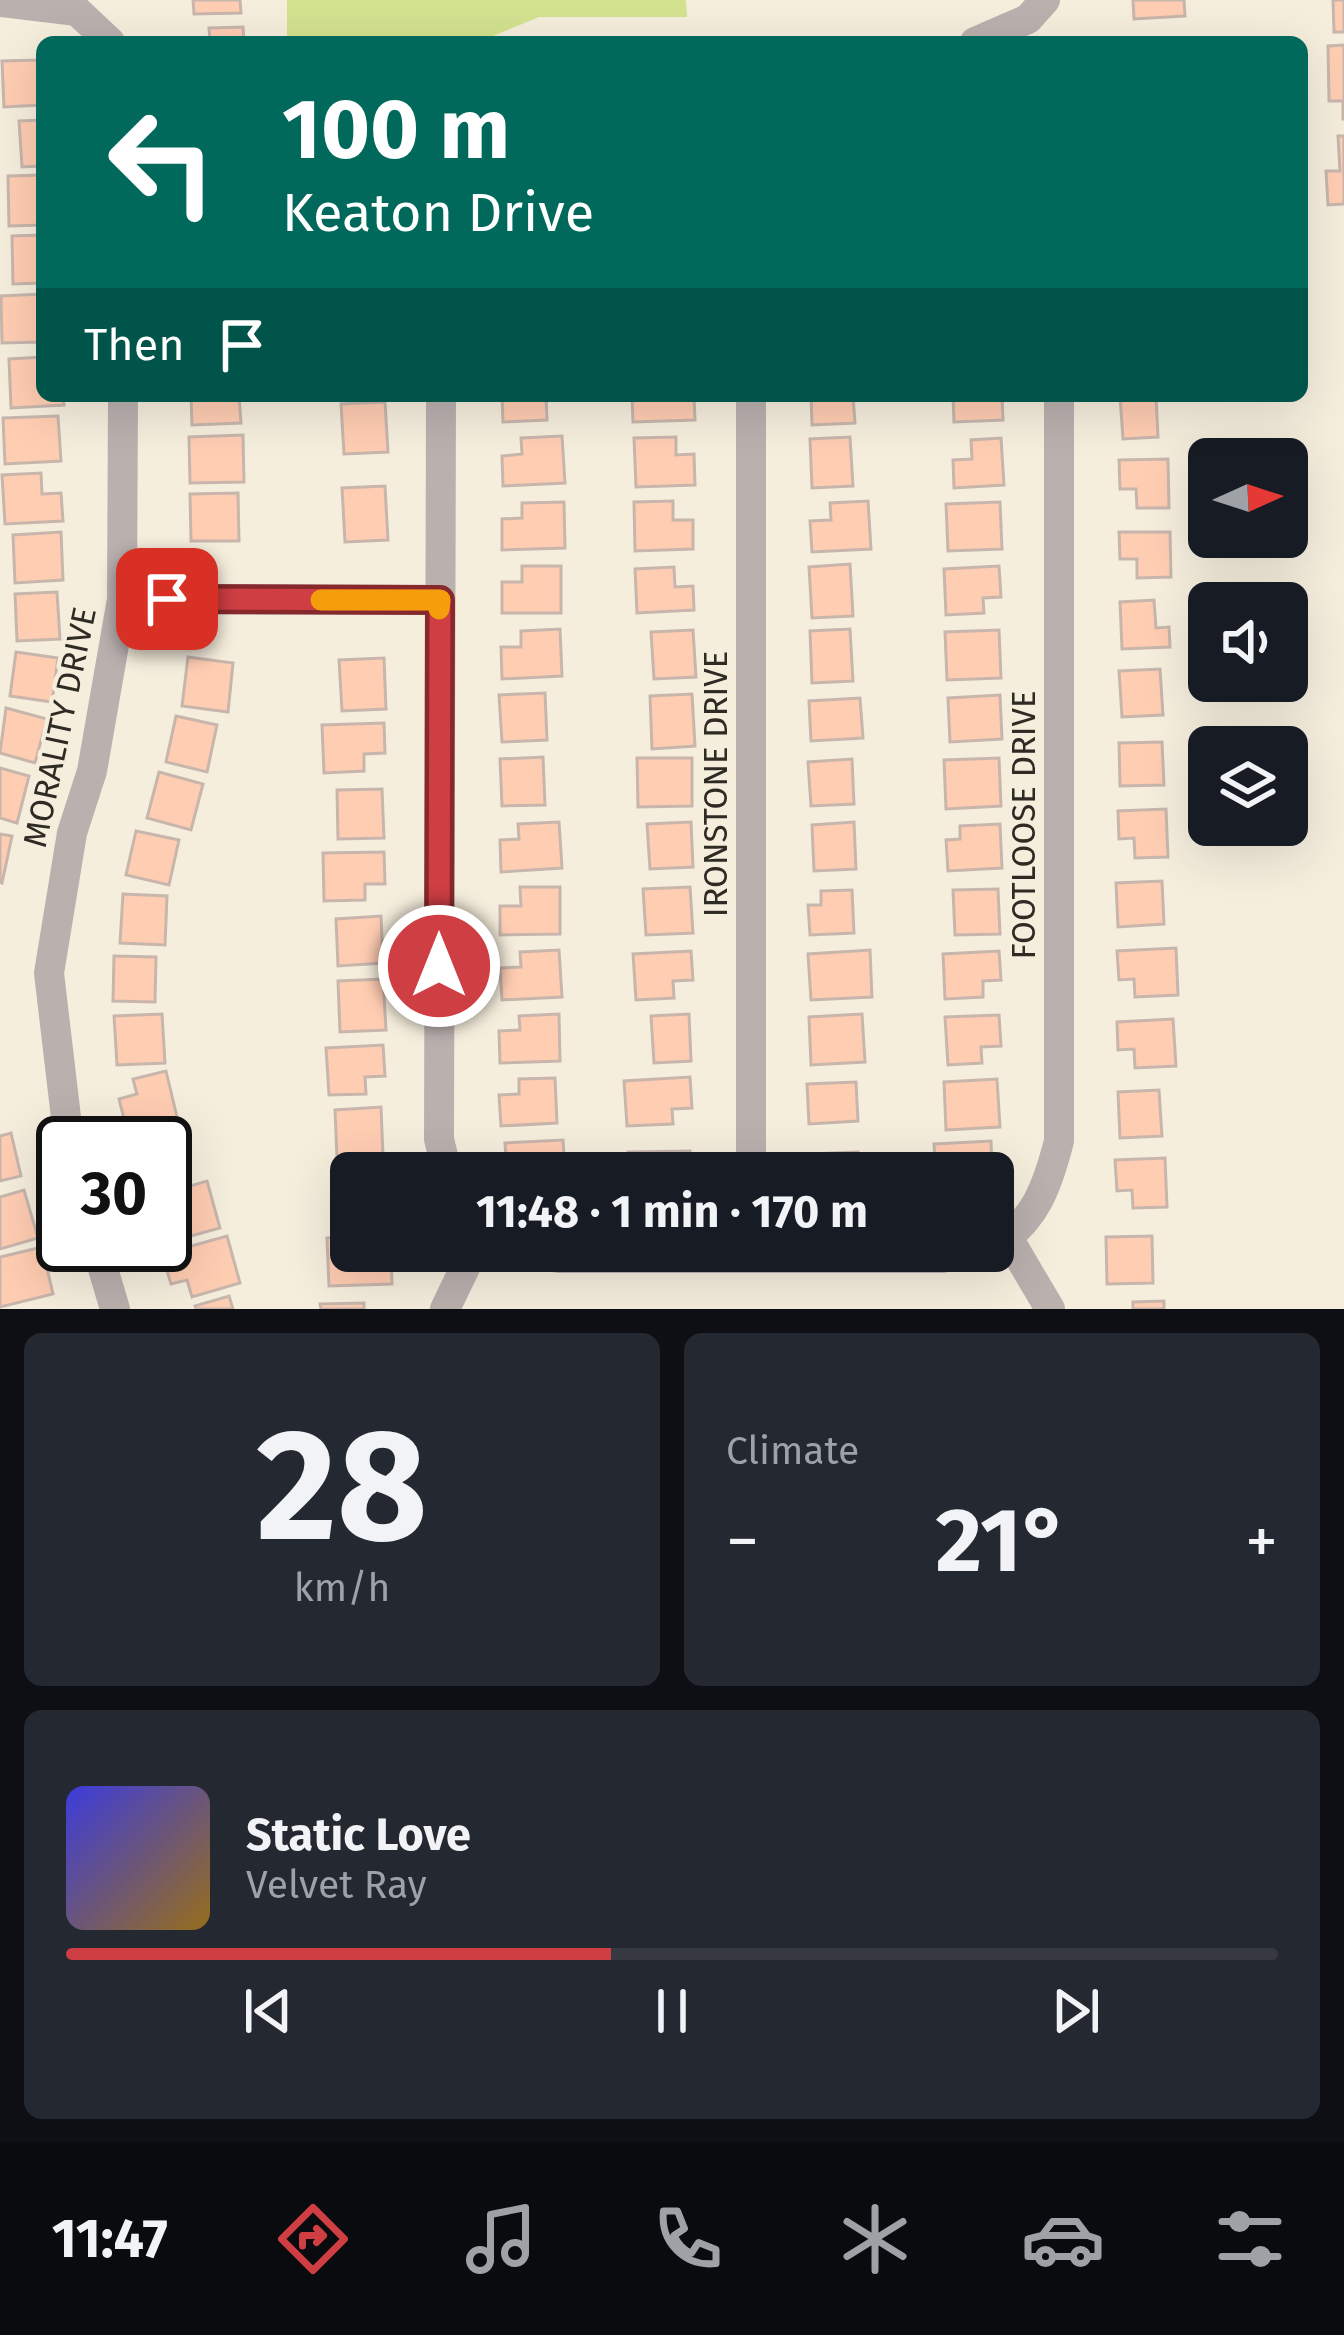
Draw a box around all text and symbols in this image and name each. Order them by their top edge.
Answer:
text: 100 m [282,79,510,180]
icon: left [84,84,240,240]
text: Keaton Drive [282,181,594,245]
icon: arrive [209,312,275,378]
text: Then [84,318,185,372]
north arrow [1188,438,1308,558]
map controls [1188,438,1308,846]
pin [116,548,218,650]
icon: arrive [134,566,200,632]
button: sound [1188,582,1308,702]
street label: MORALITY DRIVE [15,604,105,851]
street label: IRONSTONE DRIVE [696,651,736,917]
street label: FOOTLOOSE DRIVE [1004,690,1044,960]
button: layers [1188,726,1308,846]
position arrow [376,903,502,1029]
speed limit sign: 30 [36,1116,192,1272]
text: 11:48 · 1 min · 170 m [476,1185,868,1239]
text: 28 [256,1393,428,1580]
text: Climate [726,1428,859,1474]
text: 21° [935,1487,1069,1595]
text: − [726,1502,759,1581]
text: + [1245,1502,1278,1581]
text: km/h [294,1565,390,1611]
text: Static Love [246,1808,471,1862]
text: Velvet Ray [246,1862,427,1908]
icon: previous [235,1978,301,2044]
icon: pause [639,1978,705,2044]
icon: next [1043,1978,1109,2044]
icon: directions [271,2197,355,2281]
icon: music [459,2197,543,2281]
icon: phone [646,2197,730,2281]
icon: climate [833,2197,917,2281]
icon: car [1021,2197,1105,2281]
icon: filters [1208,2197,1292,2281]
text: 11:47 [52,2207,168,2271]

